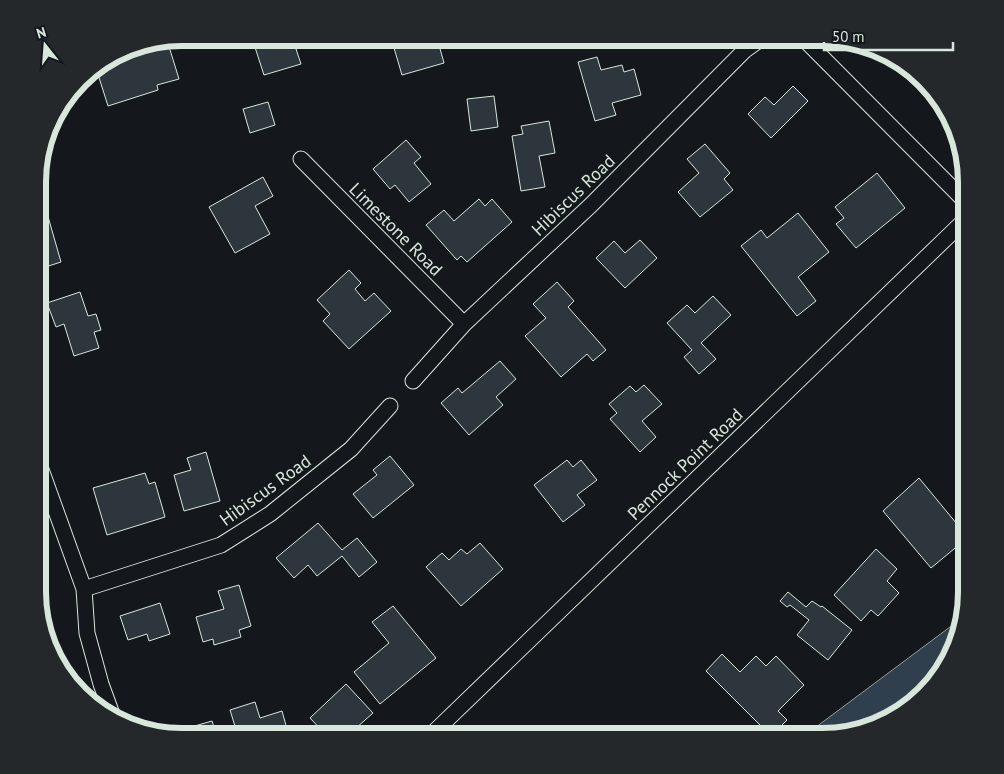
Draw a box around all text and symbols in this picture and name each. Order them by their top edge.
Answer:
north arrow [20,20,70,70]
scale bar [824,20,953,52]
text: N [34,23,48,43]
text: 50 m [832,27,865,46]
street label: Hibiscus Road [526,149,620,241]
street label: Limestone Road [344,177,448,281]
street label: Pennock Point Road [622,403,748,525]
street label: Hibiscus Road [215,449,315,531]

